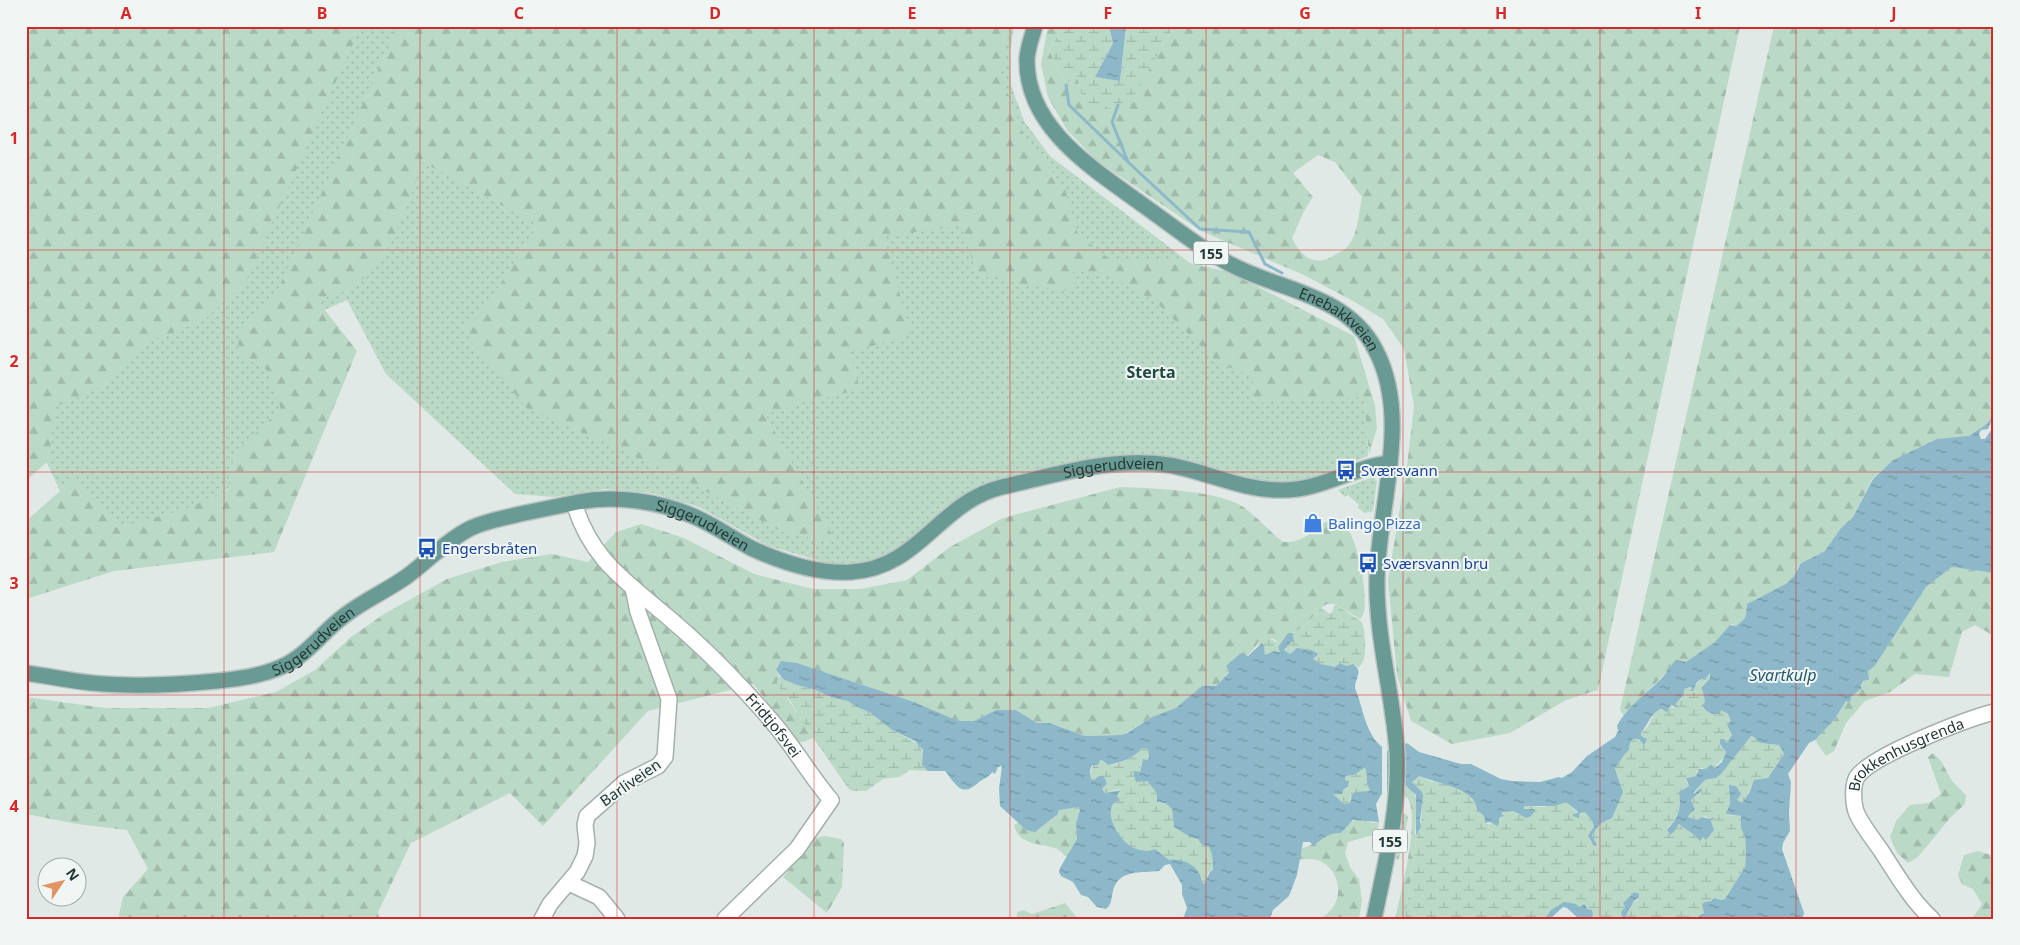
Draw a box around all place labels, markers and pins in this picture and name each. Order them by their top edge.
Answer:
bus stop icon: Sværsvann [1335,459,1357,481]
place label: Sværsvann [1361,460,1438,480]
shop icon: Balingo Pizza [1302,512,1324,534]
place label: Balingo Pizza [1328,513,1421,533]
bus stop icon: Engersbråten [416,537,438,559]
place label: Engersbråten [442,538,537,558]
bus stop icon: Sværsvann bru [1357,552,1379,574]
place label: Sværsvann bru [1383,553,1488,573]

